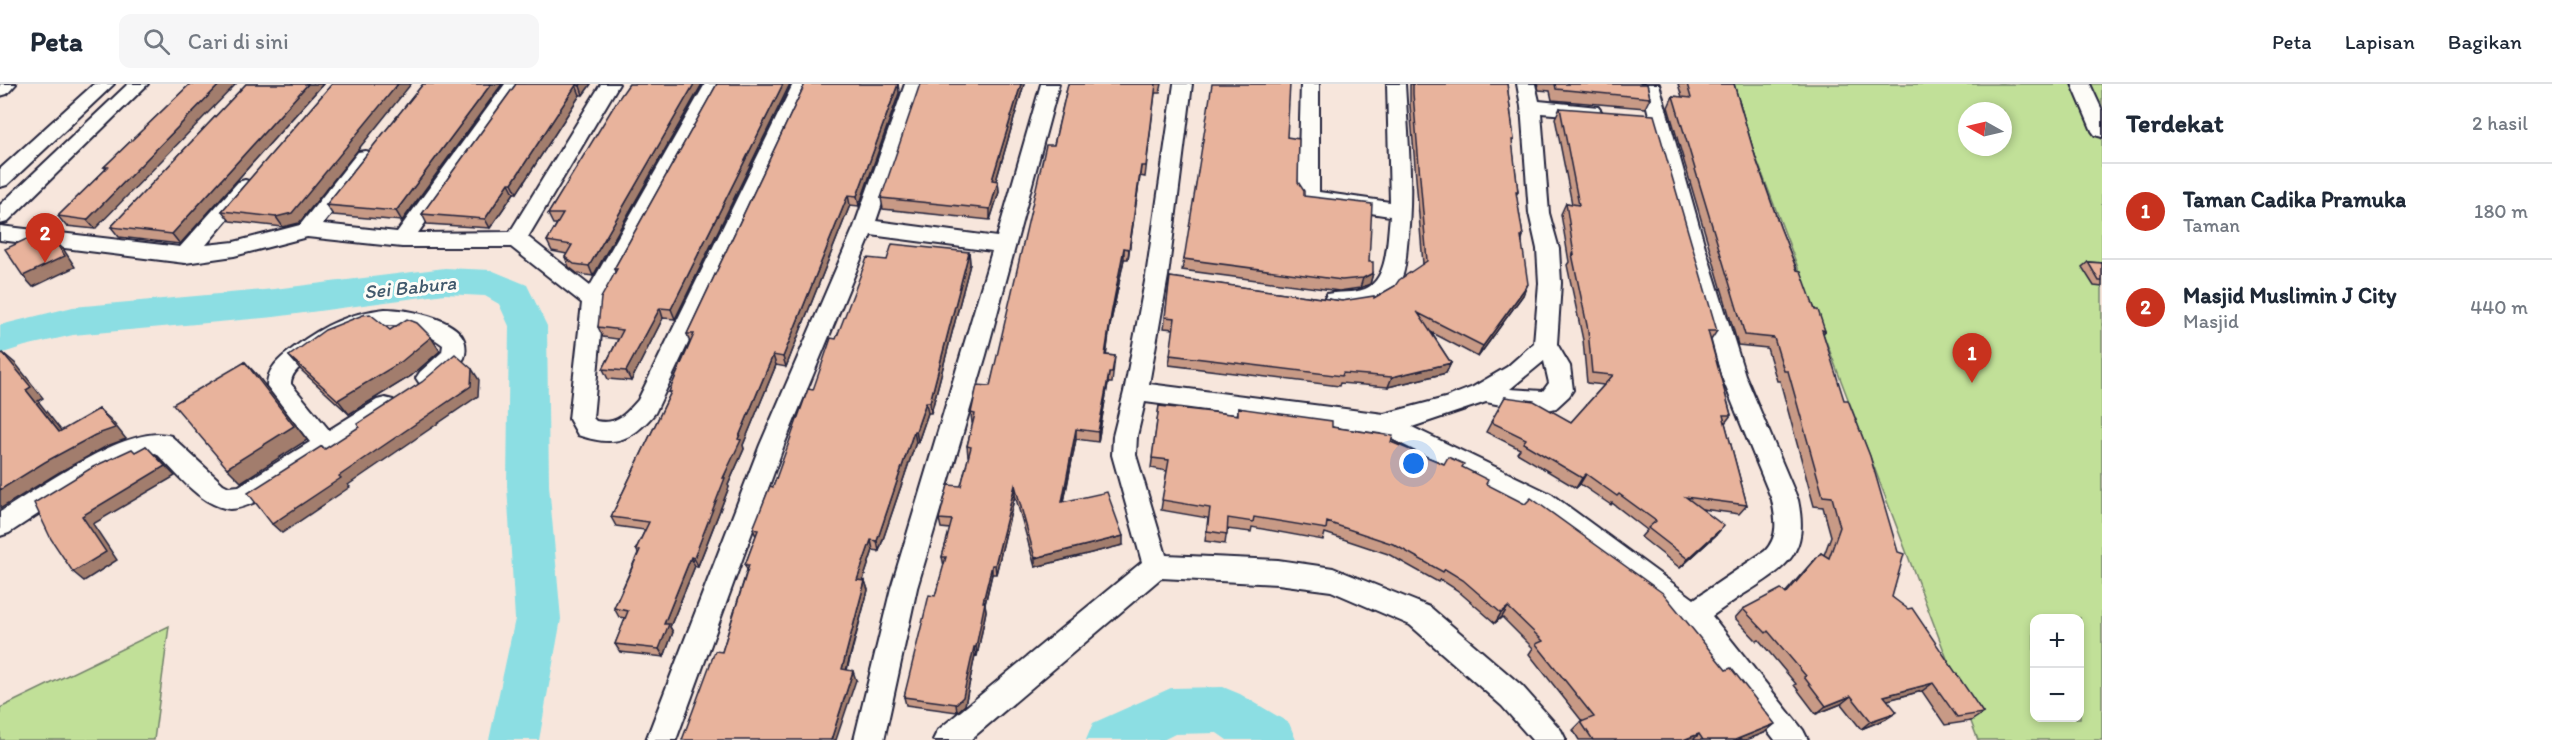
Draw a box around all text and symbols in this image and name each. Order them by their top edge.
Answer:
search box [119,14,539,68]
text: Peta [30,24,83,58]
icon: search [140,25,173,58]
text: Cari di sini [188,28,289,55]
text: Peta [2272,29,2312,54]
text: Lapisan [2345,29,2415,54]
text: Bagikan [2448,29,2522,54]
north arrow [1958,102,2012,156]
text: Terdekat [2126,107,2224,139]
text: 2 hasil [2472,111,2528,135]
text: Taman Cadika Pramuka [2183,186,2406,213]
text: 1 [2141,199,2150,223]
text: 180 m [2474,199,2528,223]
text: Taman [2183,213,2240,237]
pin: 2 [26,214,64,263]
water label: Sei Babura [363,270,458,304]
text: Masjid Muslimin J City [2183,282,2396,309]
text: 2 [2140,295,2151,319]
text: 440 m [2470,295,2528,319]
text: Masjid [2183,309,2239,333]
pin: 1 [1952,334,1992,383]
your location [1399,449,1428,478]
map controls [2030,614,2084,722]
button: + [2030,614,2084,668]
button: − [2030,668,2084,722]

